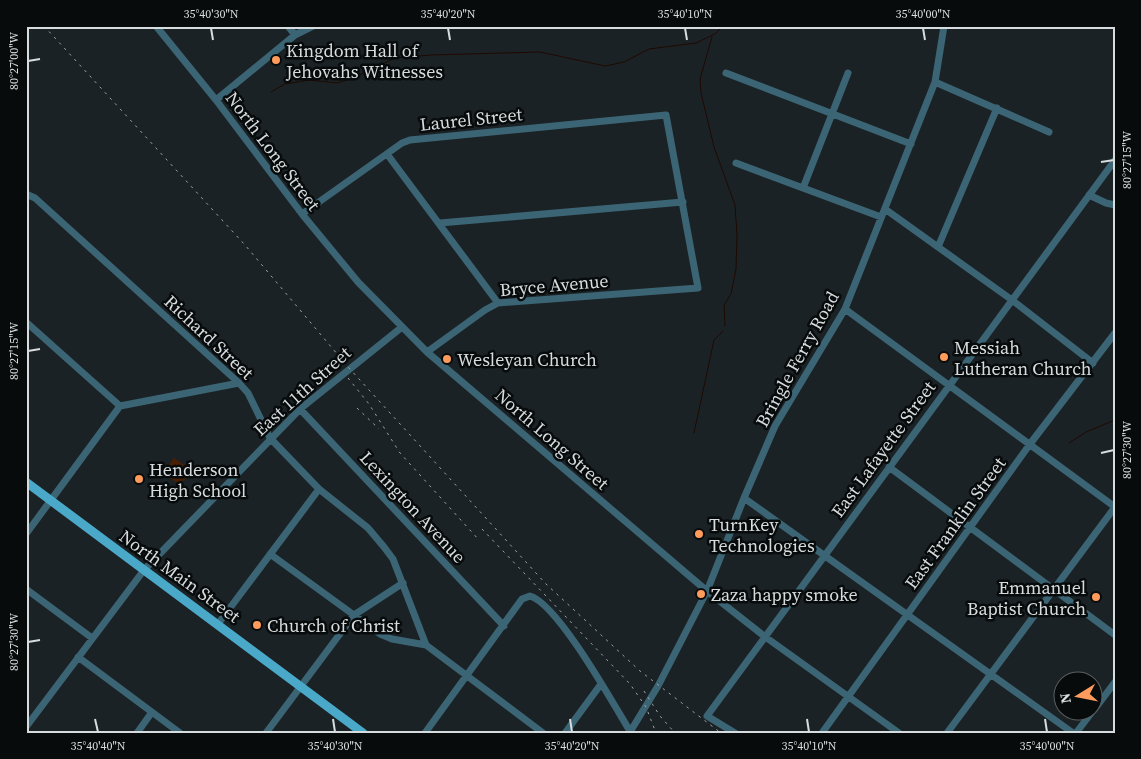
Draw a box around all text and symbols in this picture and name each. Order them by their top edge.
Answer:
text: 35°40'30"N [183,6,239,22]
text: 35°40'20"N [420,6,476,22]
text: 35°40'10"N [657,6,713,22]
text: 35°40'00"N [895,6,951,22]
text: 80°27'00"W [6,32,22,90]
place label: Kingdom Hall of Jehovahs Witnesses [285,38,443,84]
marker: Kingdom Hall of Jehovahs Witnesses [270,54,282,66]
street label: North Long Street [220,86,326,216]
street label: Laurel Street [419,101,524,137]
text: 80°27'15"W [1119,131,1135,189]
street label: Bryce Avenue [499,268,609,302]
street label: Bringle Ferry Road [749,287,845,431]
street label: Richard Street [159,289,259,385]
text: 80°27'15"W [6,322,22,380]
place label: Messiah Lutheran Church [954,335,1092,381]
street label: East 11th Street [248,340,356,442]
place label: Wesleyan Church [457,347,597,372]
marker: Messiah Lutheran Church [938,351,950,363]
marker: Wesleyan Church [441,353,453,365]
street label: East Lafayette Street [825,376,941,522]
street label: North Long Street [490,383,614,496]
text: 80°27'30"W [1119,421,1135,479]
street label: Lexington Avenue [354,445,472,569]
street label: East Franklin Street [899,452,1011,594]
place label: Henderson High School [149,457,246,503]
marker: Henderson High School [133,473,145,485]
place label: TurnKey Technologies [709,512,815,558]
street label: North Main Street [115,524,246,628]
marker: TurnKey Technologies [693,528,705,540]
place label: Emmanuel Baptist Church [967,575,1086,621]
place label: Zaza happy smoke [711,582,858,607]
marker: Zaza happy smoke [695,588,707,600]
marker: Emmanuel Baptist Church [1090,591,1102,603]
text: 80°27'30"W [6,613,22,671]
place label: Church of Christ [267,613,400,638]
marker: Church of Christ [251,619,263,631]
north arrow [1054,672,1104,722]
text: N [1054,691,1076,705]
text: 35°40'40"N [70,738,126,754]
text: 35°40'30"N [307,738,363,754]
text: 35°40'20"N [544,738,600,754]
text: 35°40'10"N [781,738,837,754]
text: 35°40'00"N [1019,738,1075,754]

